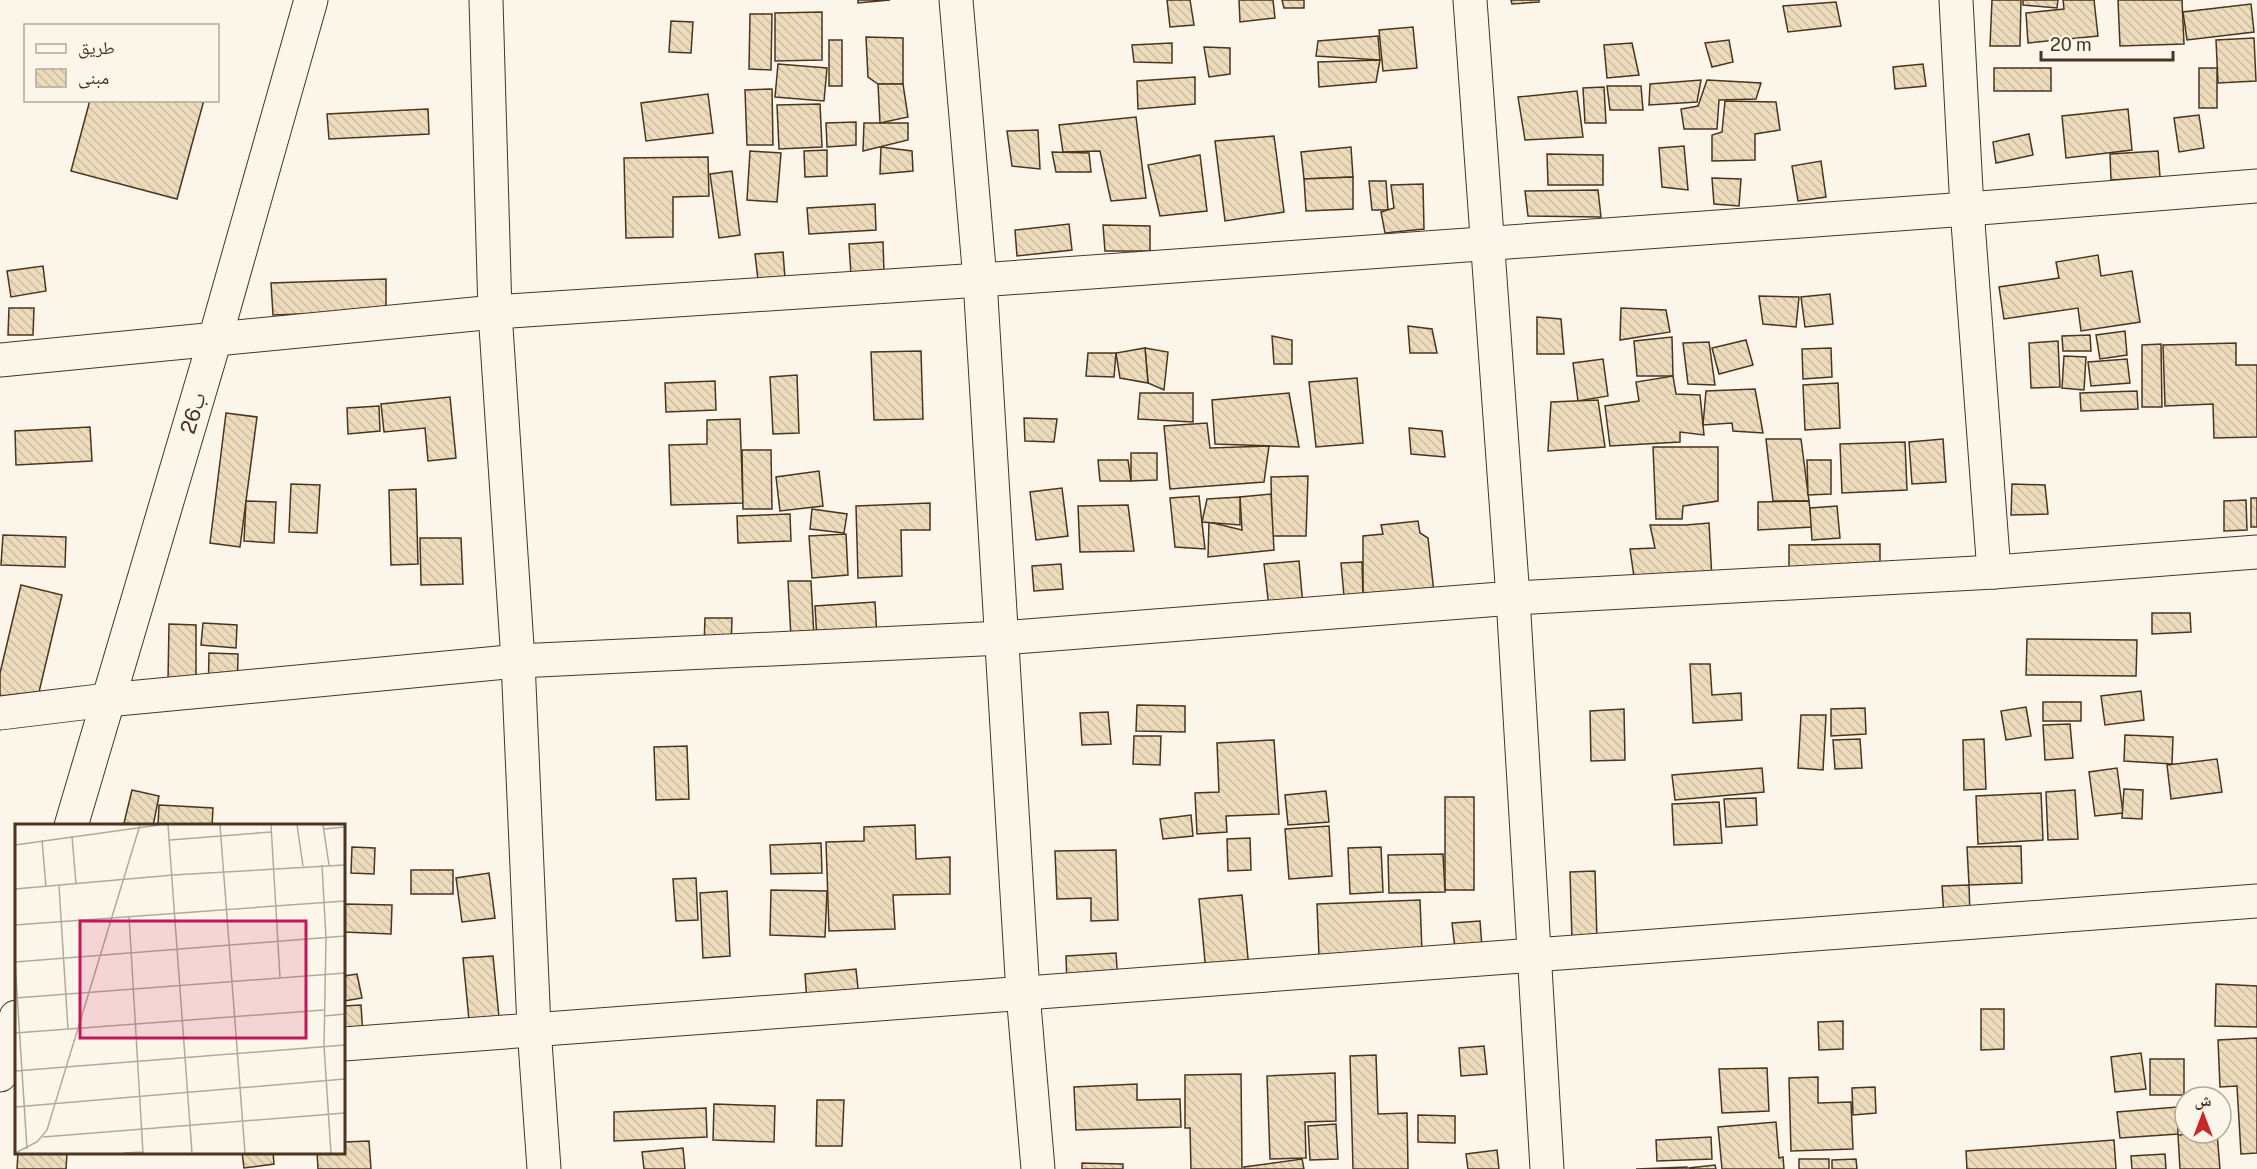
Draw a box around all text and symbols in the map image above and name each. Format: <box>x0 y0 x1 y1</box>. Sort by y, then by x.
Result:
legend <box>24 24 219 102</box>
scale bar <box>2041 24 2173 62</box>
text: 20 m <box>2050 34 2092 55</box>
text: طريق <box>78 37 115 59</box>
text: مبنى <box>78 67 109 89</box>
street label: 26ب <box>175 389 211 437</box>
inset map <box>15 824 345 1154</box>
north arrow <box>2173 1085 2233 1145</box>
text: ش <box>2195 1091 2212 1110</box>

